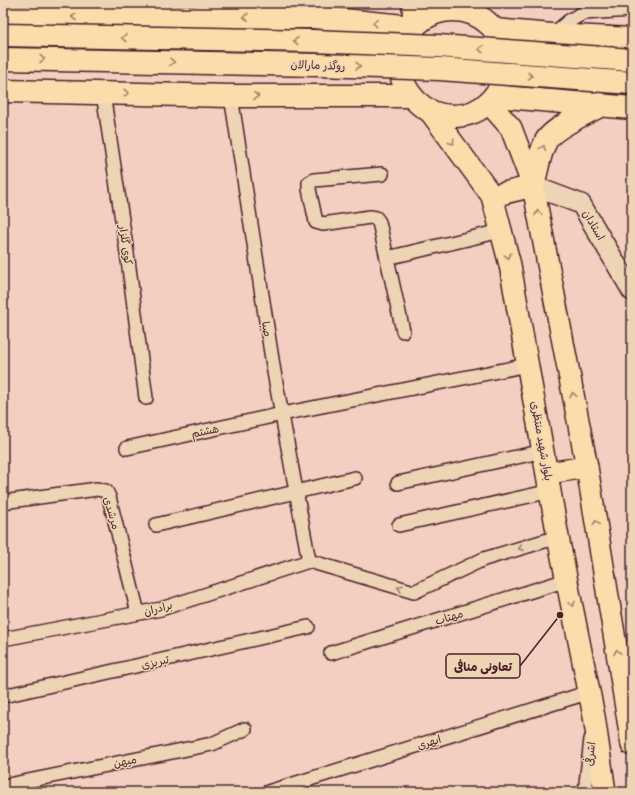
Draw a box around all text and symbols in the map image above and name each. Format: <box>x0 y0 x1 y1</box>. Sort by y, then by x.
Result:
one-way arrow <box>71 13 77 21</box>
one-way arrow <box>243 13 249 21</box>
one-way arrow <box>372 19 378 28</box>
one-way arrow <box>121 34 127 42</box>
one-way arrow <box>293 37 299 45</box>
one-way arrow <box>478 45 484 54</box>
one-way arrow <box>39 55 45 64</box>
street label: روگذر مارالان <box>290 57 346 73</box>
one-way arrow <box>169 58 175 66</box>
one-way arrow <box>355 62 361 71</box>
one-way arrow <box>527 71 533 80</box>
one-way arrow <box>123 89 129 98</box>
one-way arrow <box>253 92 259 100</box>
one-way arrow <box>447 137 454 144</box>
one-way arrow <box>539 145 547 152</box>
street label: استادان <box>580 207 608 243</box>
one-way arrow <box>534 210 543 216</box>
street label: کوی گلزار <box>115 223 136 266</box>
one-way arrow <box>503 253 512 260</box>
street label: صبا <box>258 320 275 338</box>
one-way arrow <box>569 392 578 398</box>
street label: بلوار شهید منتظری <box>527 400 556 482</box>
street label: هشتم <box>190 421 220 443</box>
street label: مرشدی <box>101 495 123 531</box>
one-way arrow <box>592 520 601 526</box>
one-way arrow <box>518 543 525 552</box>
one-way arrow <box>397 584 404 593</box>
street label: برادران <box>142 597 174 620</box>
one-way arrow <box>568 601 576 608</box>
street label: مهتاب <box>433 606 465 629</box>
one-way arrow <box>613 649 622 655</box>
street label: تبریزی <box>140 652 171 673</box>
callout: تعاونی منافی <box>446 654 520 678</box>
text: تعاونی منافی <box>454 659 513 675</box>
street label: ابهری <box>415 732 443 753</box>
street label: اشرفی <box>581 741 598 767</box>
street label: میهن <box>112 752 138 770</box>

